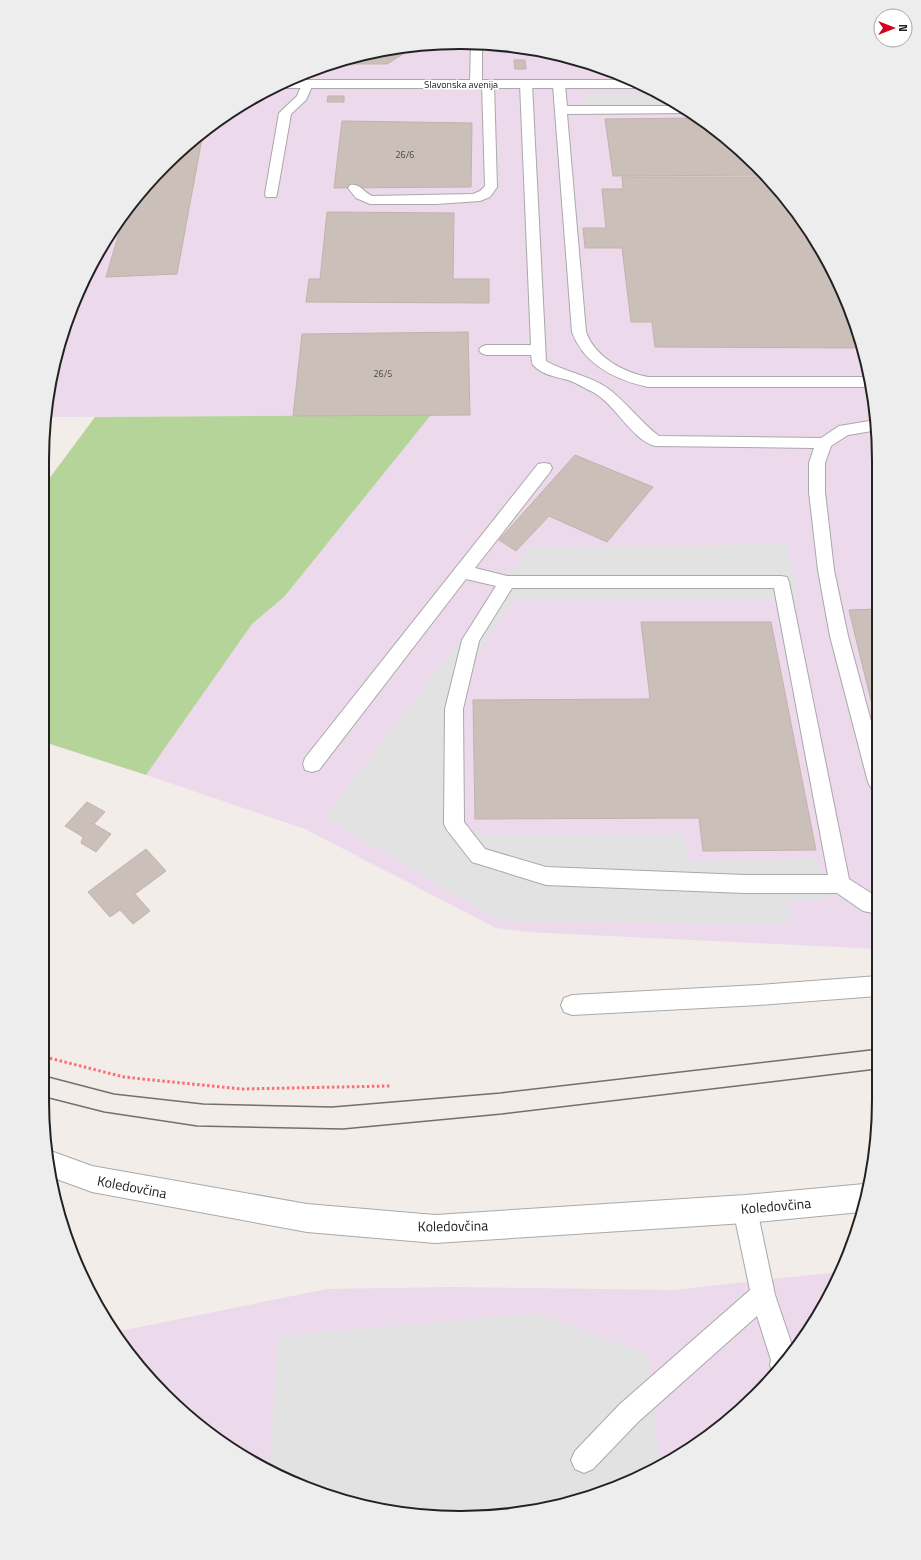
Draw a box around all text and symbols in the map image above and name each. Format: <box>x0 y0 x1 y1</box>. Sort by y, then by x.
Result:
north arrow <box>873 8 913 48</box>
text: N <box>895 24 911 32</box>
street label: Slavonska avenija <box>424 77 498 92</box>
house number: 26/6 <box>396 148 414 161</box>
house number: 26/5 <box>374 367 392 380</box>
street label: Koledovčina <box>96 1169 169 1204</box>
street label: Koledovčina <box>740 1192 812 1219</box>
street label: Koledovčina <box>418 1214 488 1237</box>

